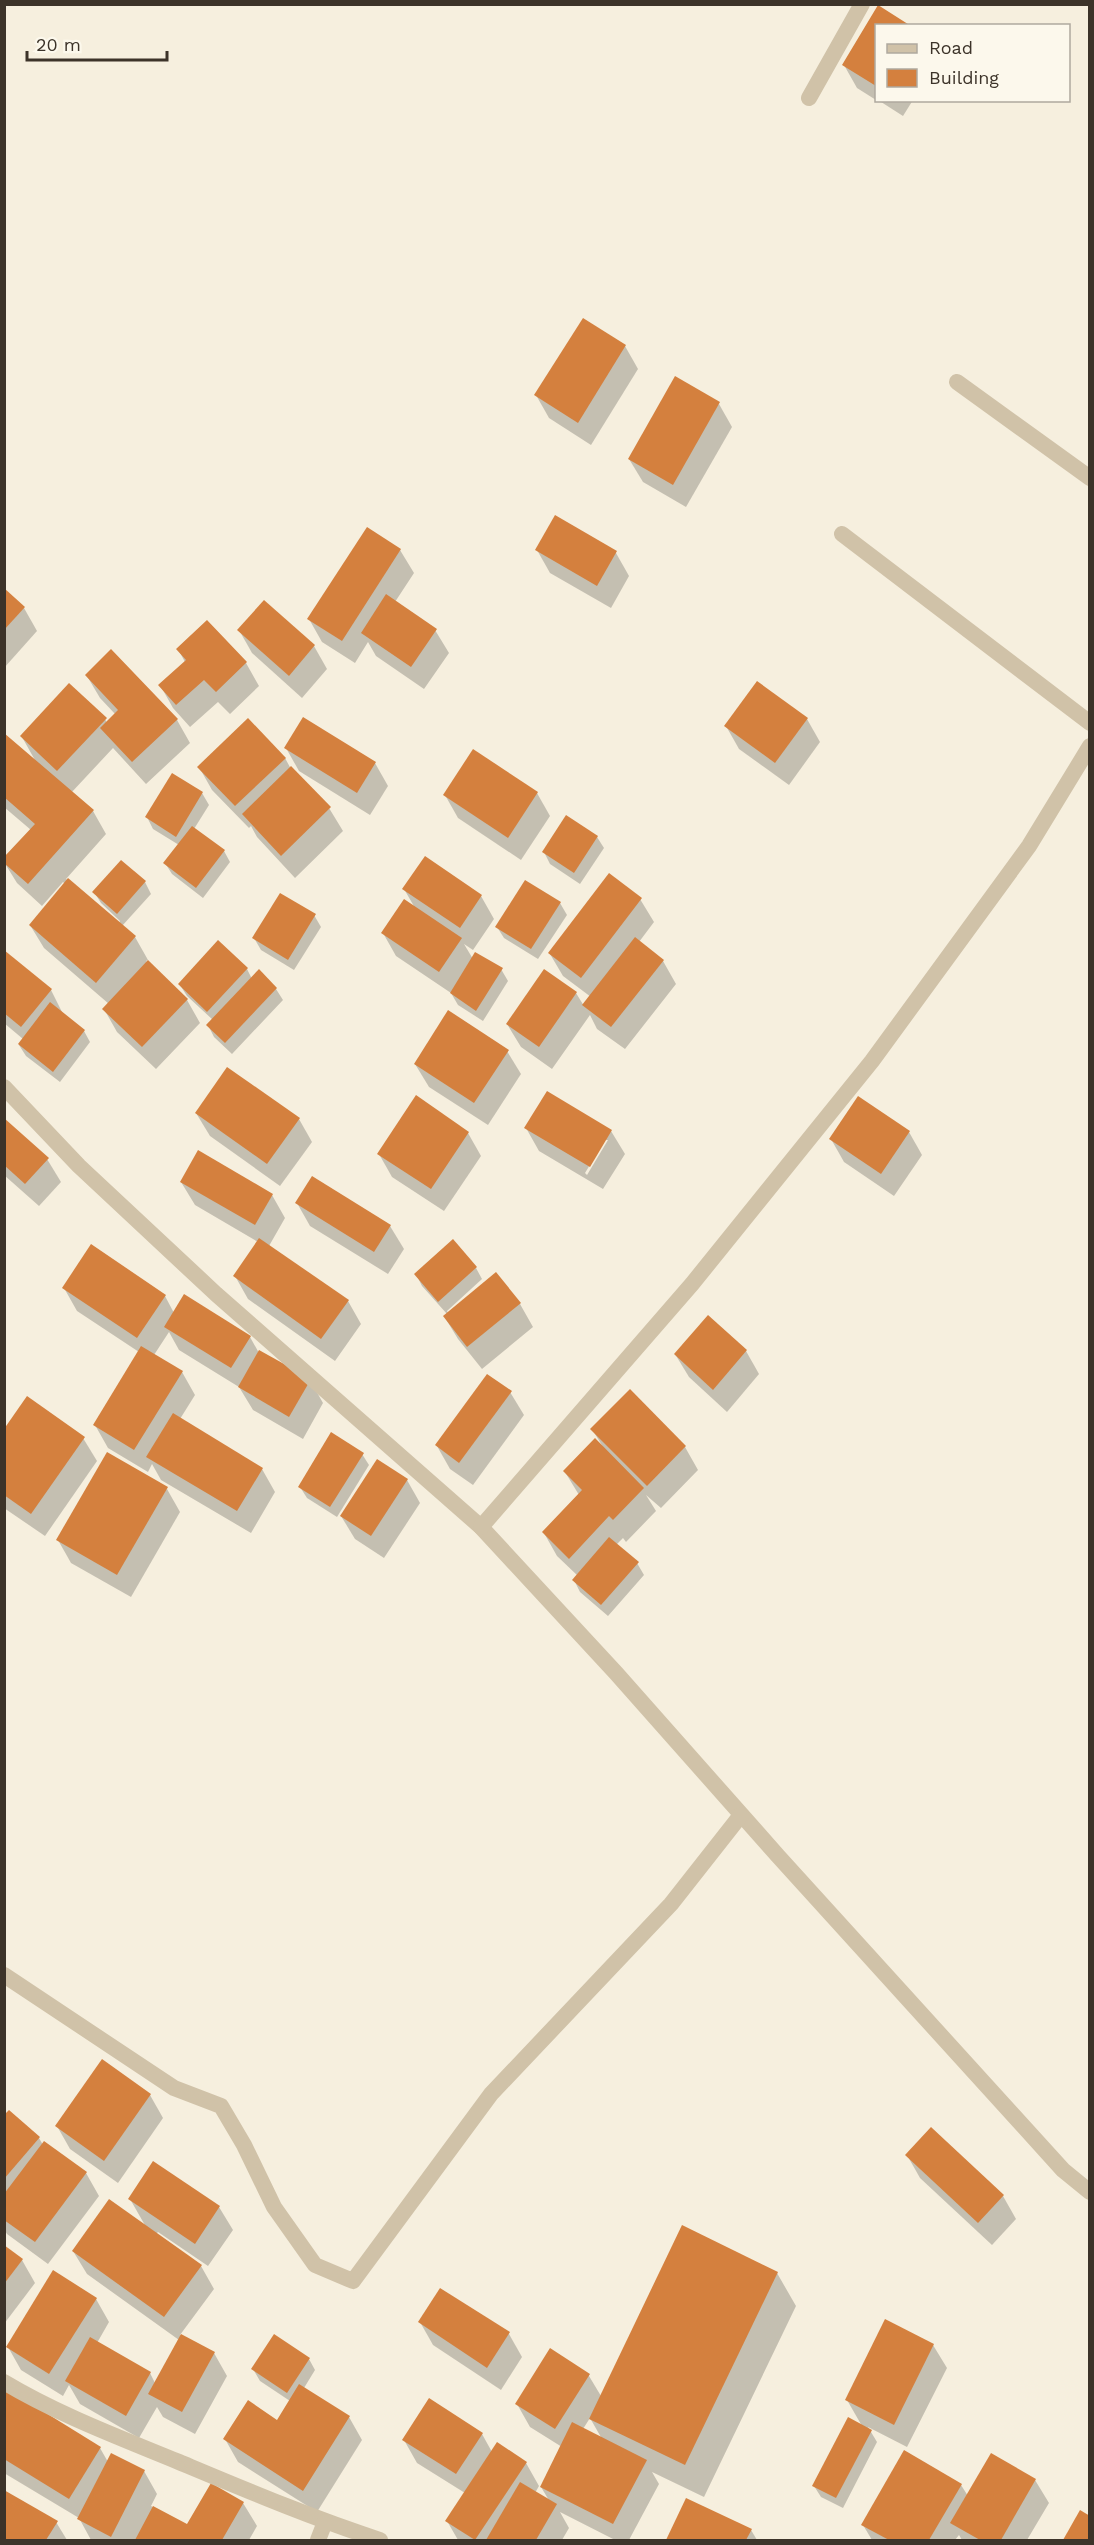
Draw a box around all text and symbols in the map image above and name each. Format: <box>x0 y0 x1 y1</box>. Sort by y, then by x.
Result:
scale bar <box>27 24 166 62</box>
legend <box>875 24 1070 102</box>
text: 20 m <box>36 34 81 55</box>
text: Road <box>929 37 973 58</box>
text: Building <box>929 67 999 88</box>

